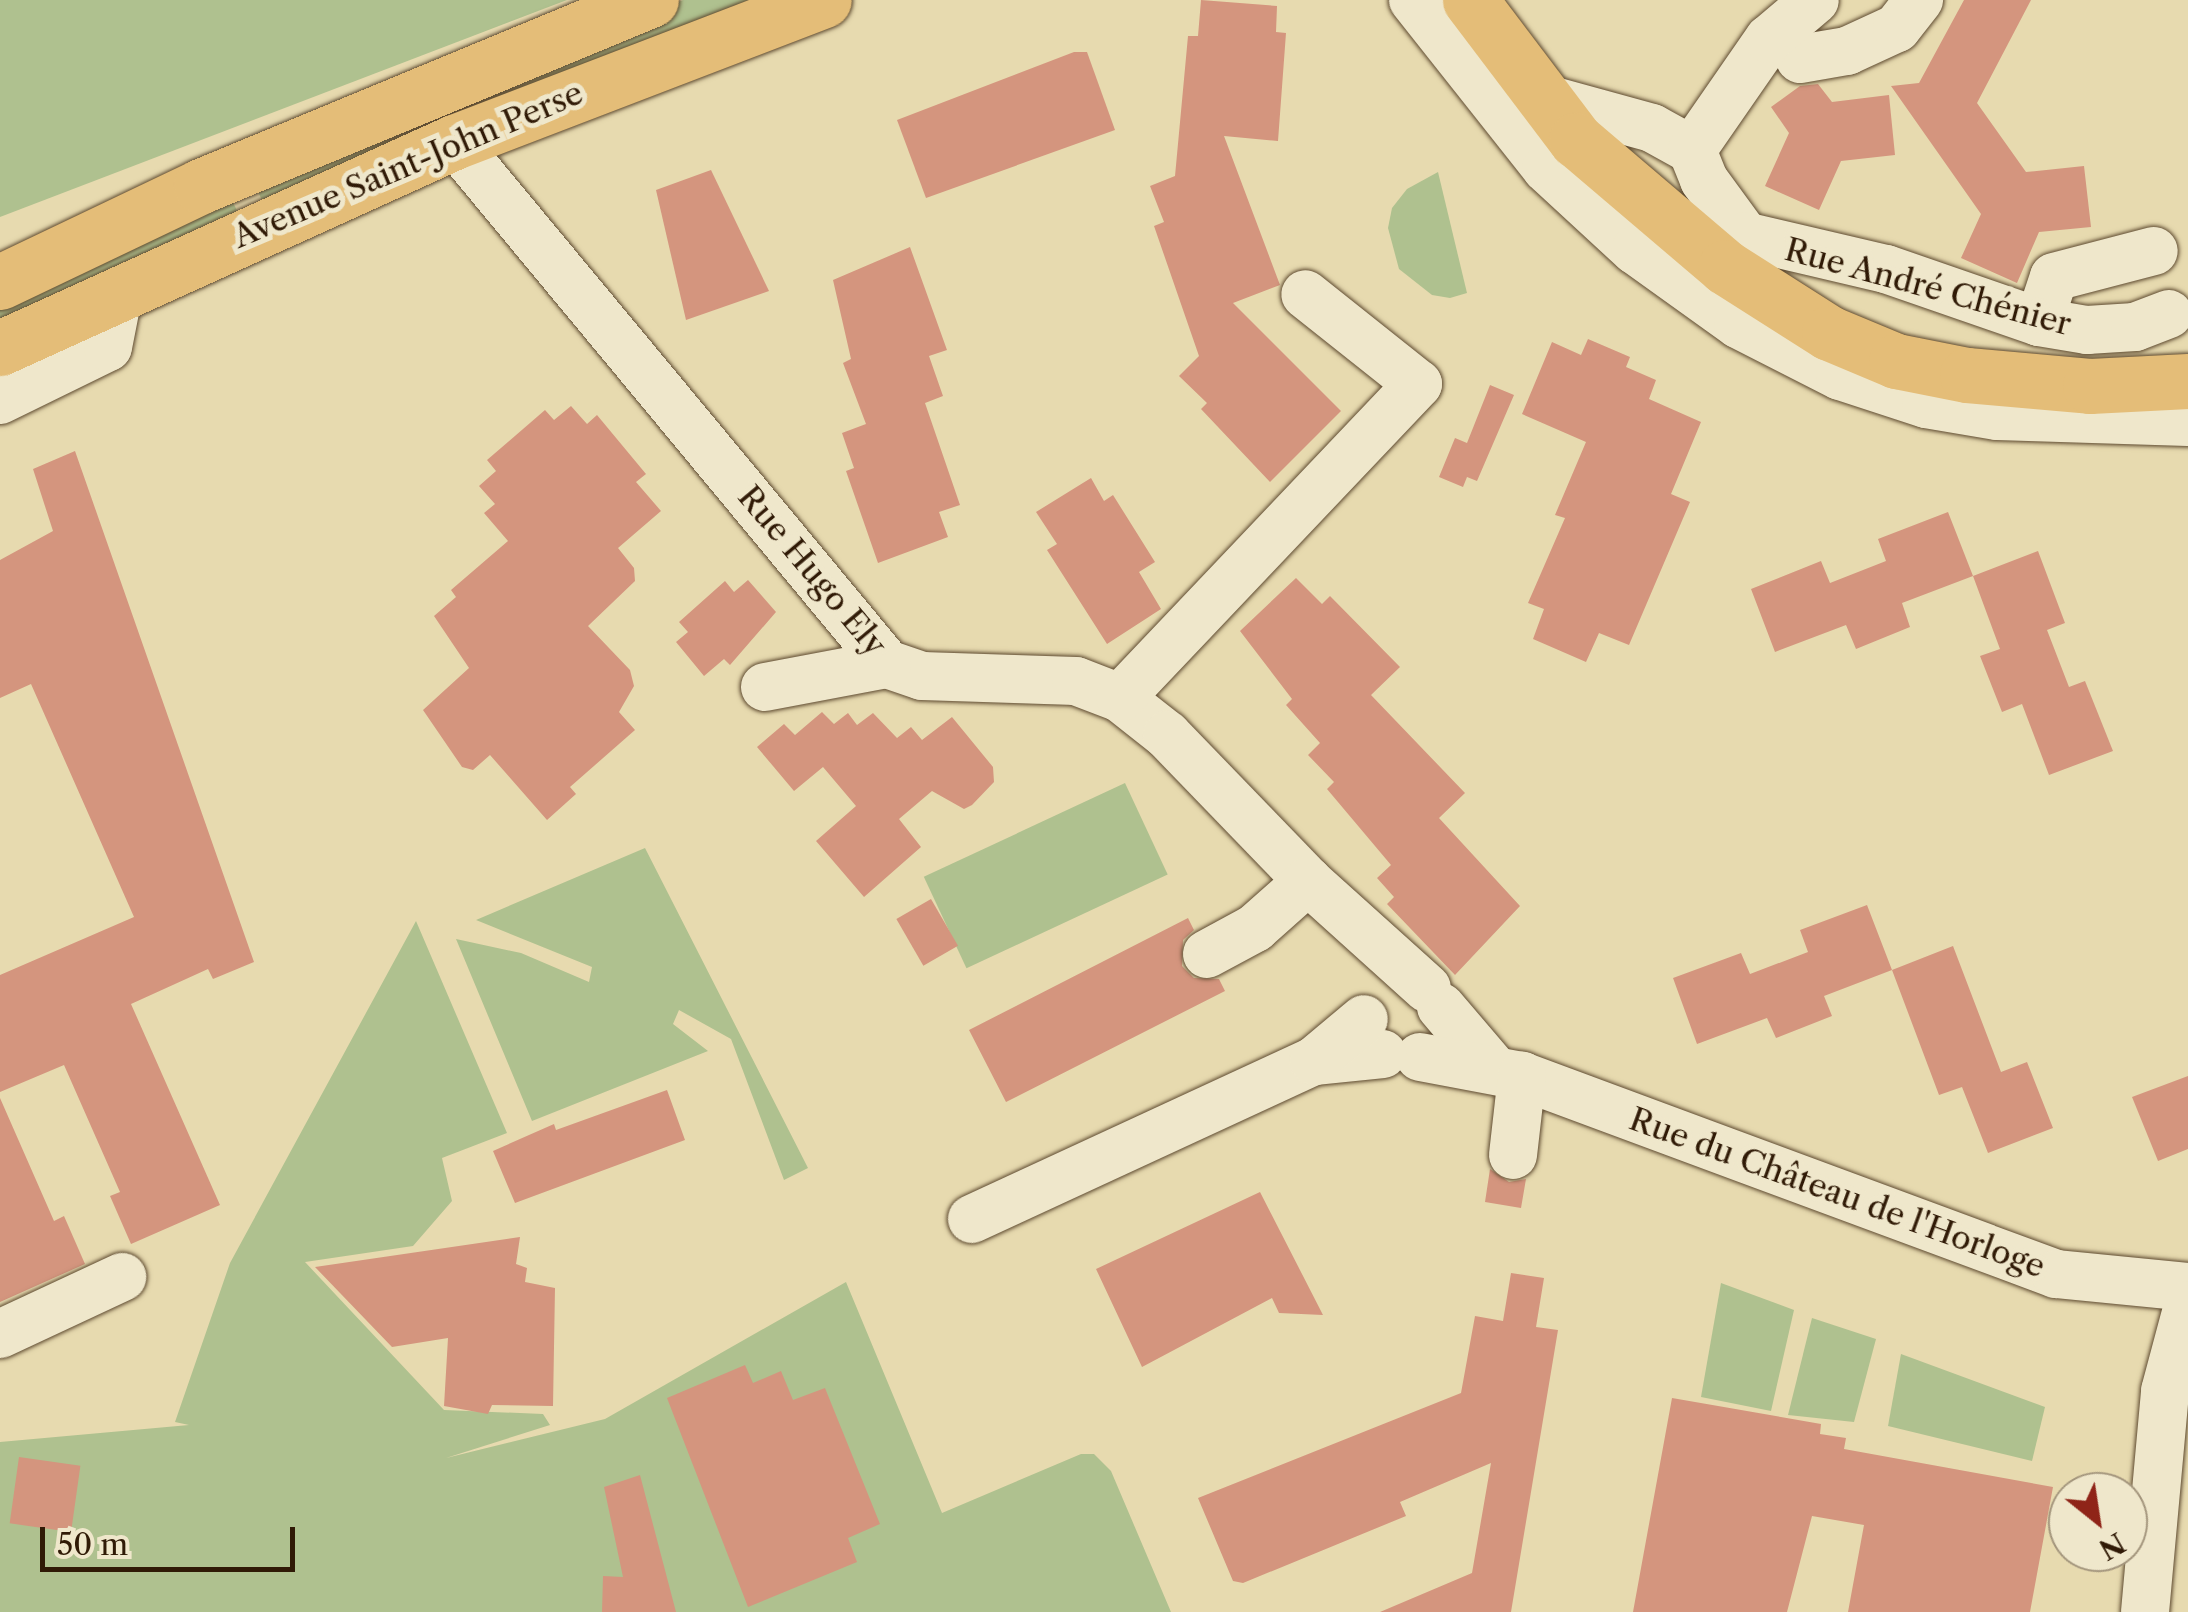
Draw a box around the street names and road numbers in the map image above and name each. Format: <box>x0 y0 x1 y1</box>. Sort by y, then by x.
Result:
street label: Avenue Saint-John Perse <box>227 74 589 256</box>
street label: Rue André Chénier <box>1780 230 2076 344</box>
street label: Rue Hugo Ely <box>730 478 894 664</box>
street label: Rue du Château de l'Horloge <box>1624 1100 2050 1286</box>

